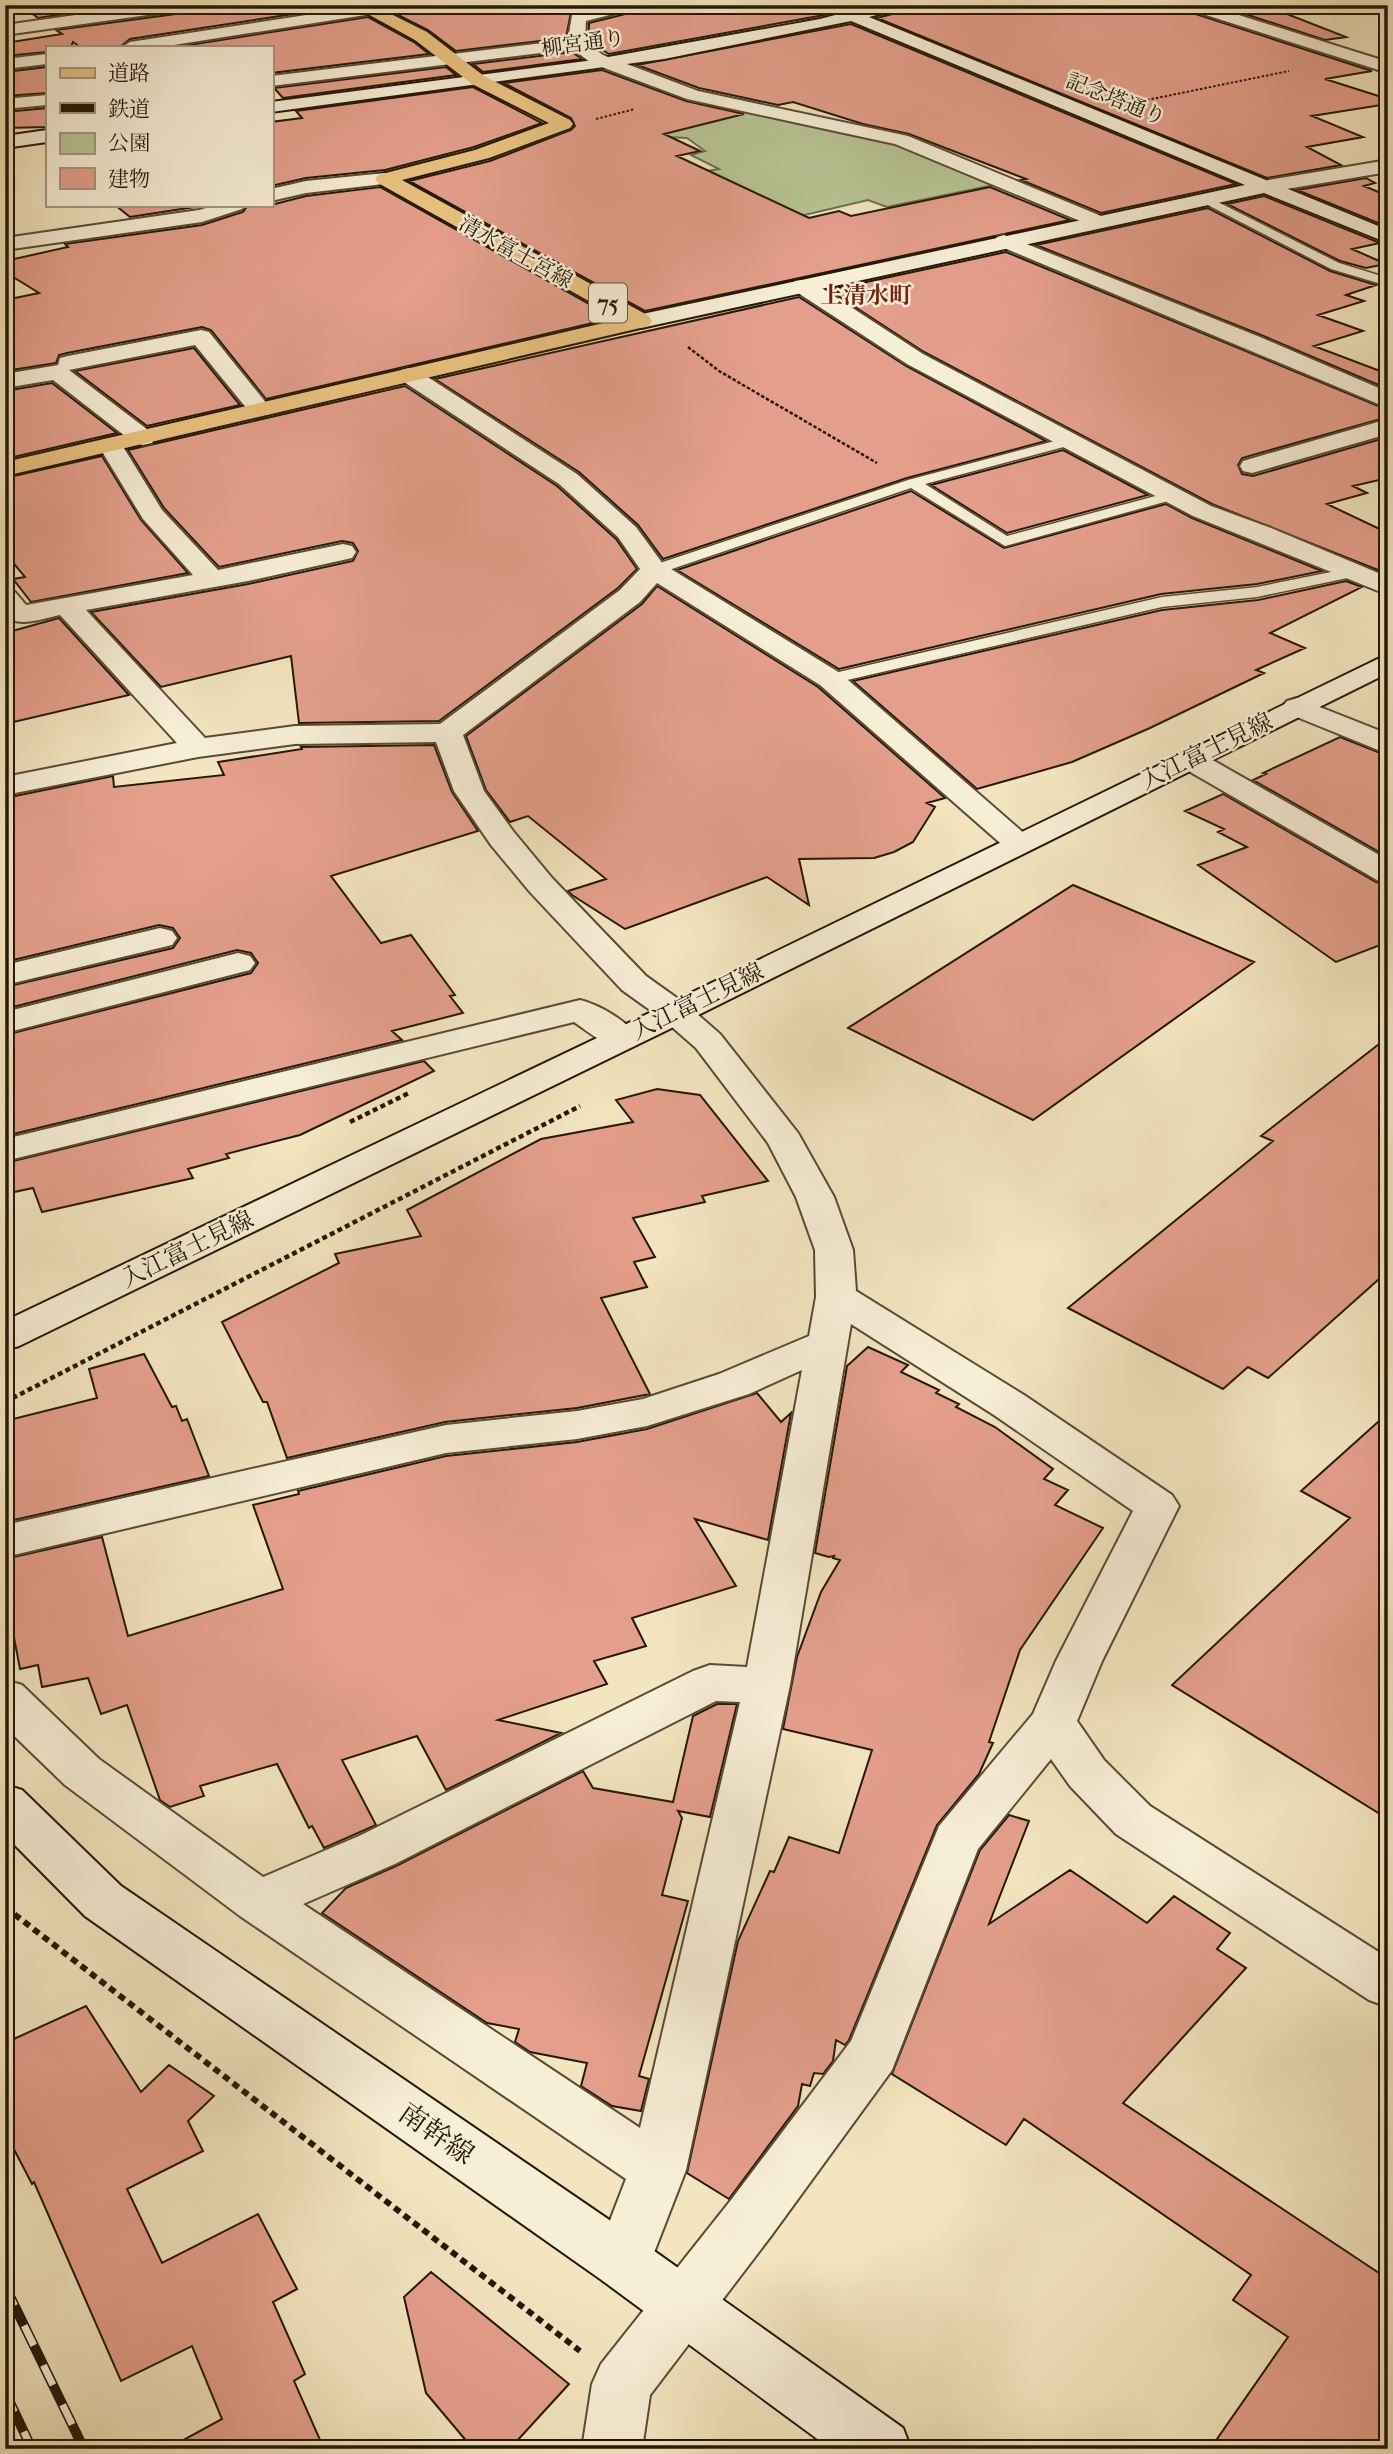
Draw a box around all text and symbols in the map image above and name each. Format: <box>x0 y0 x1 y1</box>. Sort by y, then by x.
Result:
street label: 柳宮通り <box>540 25 626 61</box>
legend <box>46 46 273 206</box>
text: 道路 <box>108 61 150 85</box>
street label: 記念塔通り <box>1063 68 1169 130</box>
text: 鉄道 <box>108 97 150 121</box>
text: 公園 <box>108 131 150 155</box>
text: 建物 <box>108 167 150 191</box>
street label: 清水富士宮線 <box>455 211 577 293</box>
district label: 上清水町 <box>820 282 912 309</box>
road number: 75 <box>589 284 627 322</box>
street label: 入江富士見線 <box>1135 707 1277 795</box>
street label: 入江富士見線 <box>626 957 768 1045</box>
street label: 入江富士見線 <box>116 1205 258 1293</box>
street label: 南幹線 <box>393 2096 481 2171</box>

